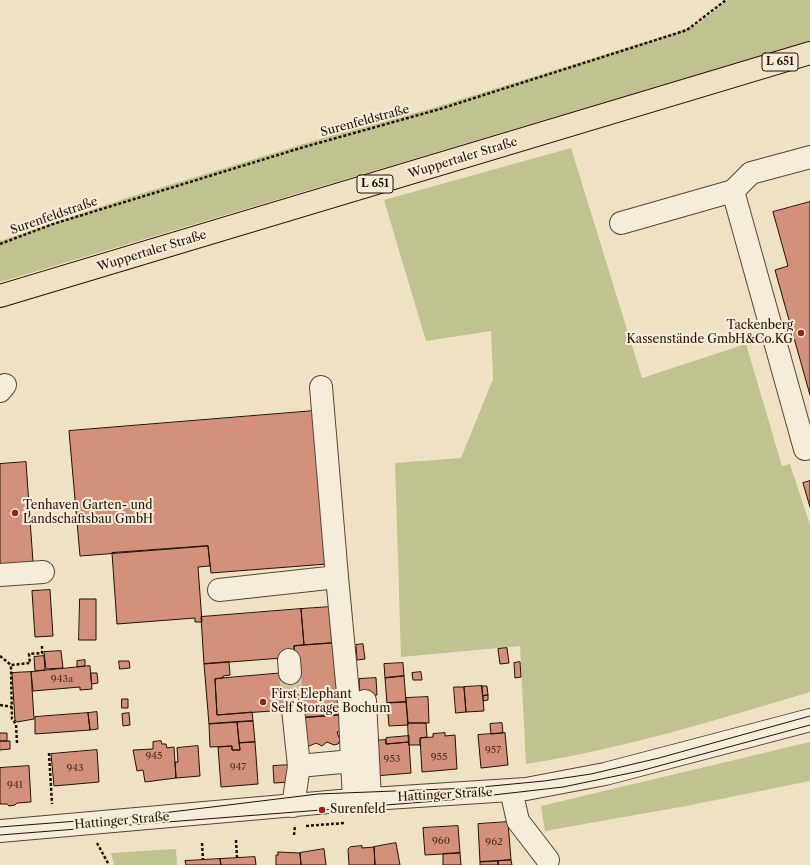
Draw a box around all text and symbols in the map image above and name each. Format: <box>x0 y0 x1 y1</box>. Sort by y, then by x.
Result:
road number: L 651 <box>762 53 798 71</box>
street label: Surenfeldstraße <box>319 102 411 140</box>
street label: Wuppertaler Straße <box>407 135 519 181</box>
road number: L 651 <box>357 175 393 193</box>
street label: Surenfeldstraße <box>9 194 99 238</box>
street label: Wuppertaler Straße <box>96 228 208 274</box>
place label: Tackenberg Kassenstände GmbH&Co.KG <box>626 319 793 347</box>
marker: Tackenberg Kassenstände GmbH&Co.KG <box>796 328 806 338</box>
place label: Tenhaven Garten- und Landschaftsbau GmbH <box>23 499 153 527</box>
marker: Tenhaven Garten- und Landschaftsbau GmbH <box>10 508 20 518</box>
house number: 943a <box>51 673 73 685</box>
place label: First Elephant Self Storage Bochum <box>271 688 390 716</box>
marker: First Elephant Self Storage Bochum <box>258 697 268 707</box>
house number: 957 <box>485 744 501 756</box>
house number: 945 <box>145 750 163 762</box>
house number: 955 <box>431 751 447 763</box>
house number: 953 <box>384 753 400 765</box>
house number: 947 <box>230 761 246 773</box>
house number: 943 <box>66 762 84 774</box>
house number: 941 <box>7 779 23 791</box>
street label: Hattinger Straße <box>397 785 493 805</box>
place label: Surenfeld <box>330 803 385 817</box>
marker: Surenfeld <box>317 805 327 815</box>
street label: Hattinger Straße <box>74 810 170 832</box>
house number: 960 <box>432 835 450 847</box>
house number: 962 <box>485 836 503 848</box>

